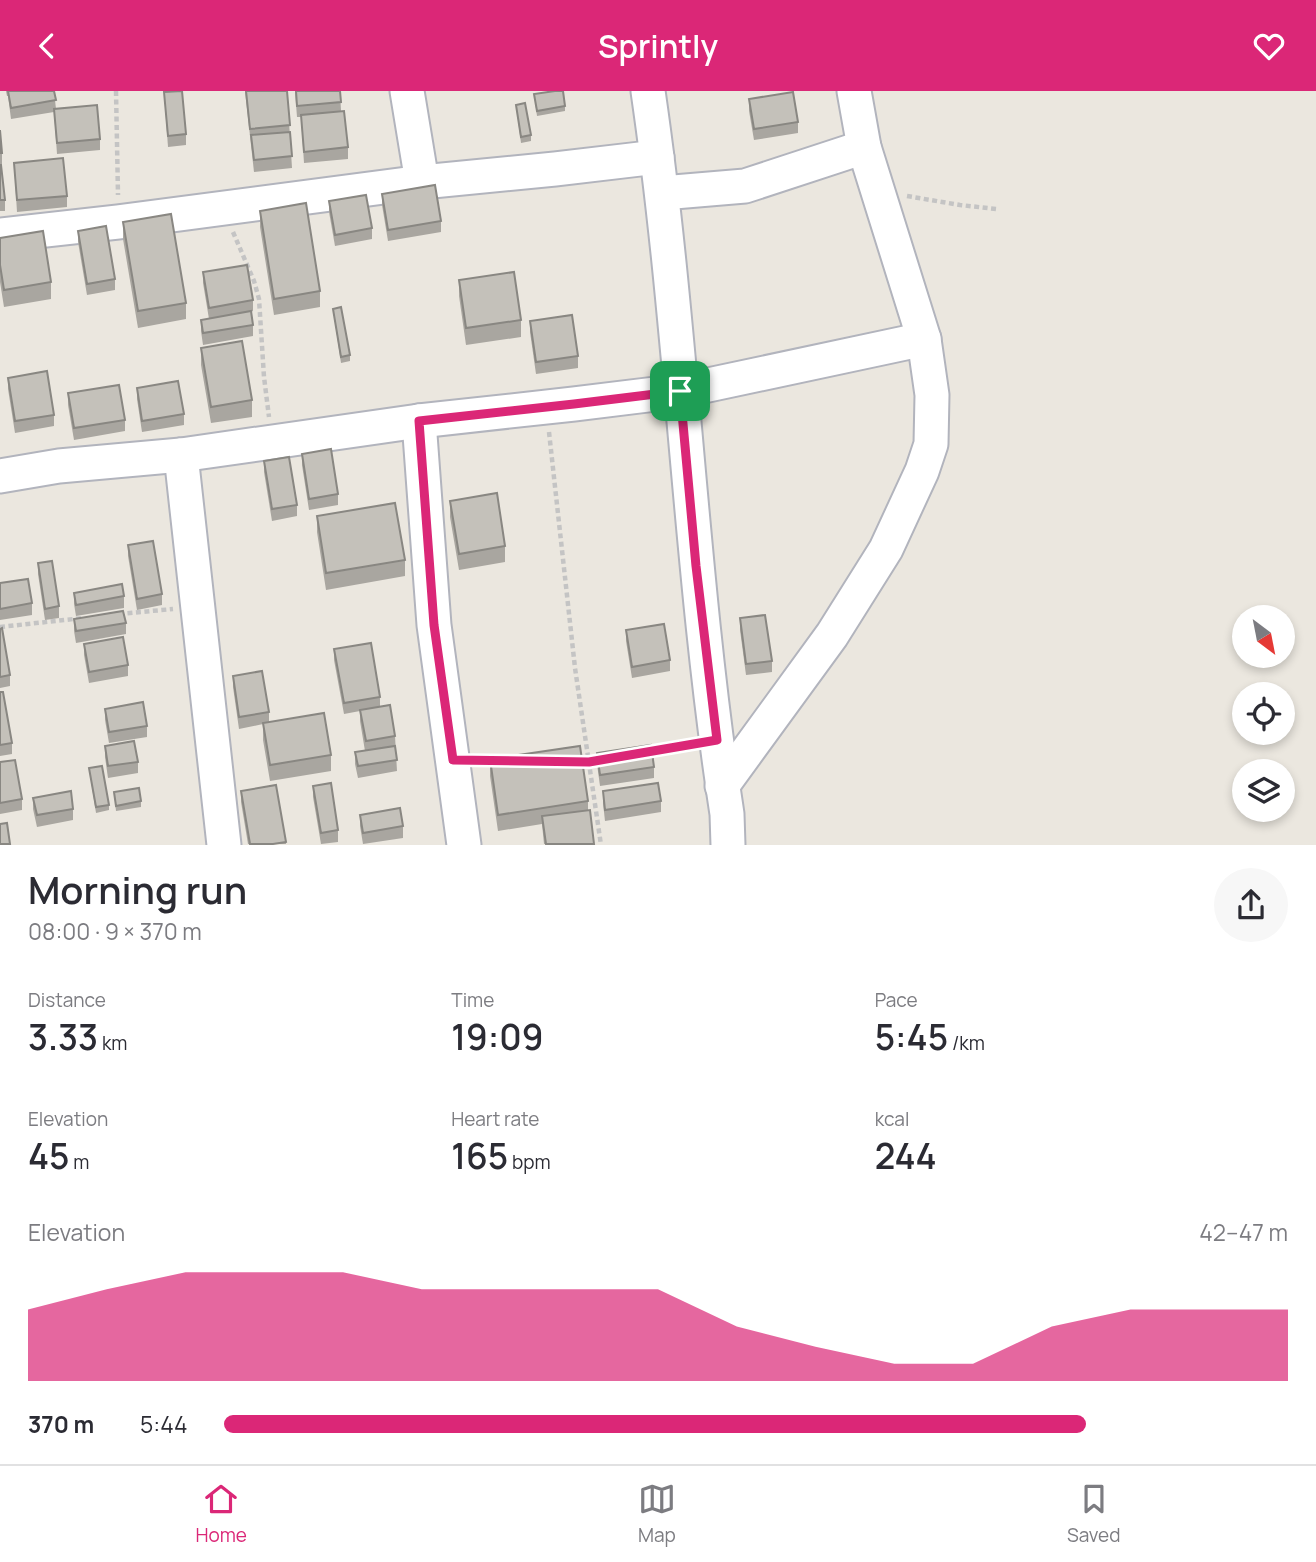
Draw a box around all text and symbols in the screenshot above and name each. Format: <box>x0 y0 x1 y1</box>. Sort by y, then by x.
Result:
text: Sprintly <box>598 24 718 68</box>
icon: back <box>28 27 66 65</box>
icon: heart <box>1250 27 1288 65</box>
pin <box>650 361 710 421</box>
icon: arrive <box>661 372 699 410</box>
north arrow <box>1232 605 1295 669</box>
map controls <box>1232 605 1295 822</box>
button: locate <box>1232 682 1295 745</box>
button: layers <box>1232 759 1295 822</box>
text: Morning run <box>28 863 247 915</box>
button: share <box>1214 868 1288 942</box>
text: 08:00 · 9 × 370 m <box>28 915 202 947</box>
text: Distance <box>28 987 106 1013</box>
text: Time <box>451 987 494 1013</box>
text: Pace <box>875 987 918 1013</box>
text: 3.33 <box>28 1013 98 1061</box>
text: 19:09 <box>451 1013 544 1061</box>
text: 5:45 <box>875 1013 948 1061</box>
text: km <box>98 1030 127 1056</box>
text: /km <box>948 1030 985 1056</box>
text: Elevation <box>28 1106 108 1132</box>
text: Heart rate <box>451 1106 539 1132</box>
text: kcal <box>875 1106 909 1132</box>
text: 45 <box>28 1132 70 1180</box>
text: 165 <box>451 1132 508 1180</box>
text: 244 <box>875 1132 937 1180</box>
text: m <box>70 1149 89 1175</box>
text: bpm <box>508 1149 551 1175</box>
text: Elevation <box>28 1216 125 1248</box>
text: 42–47 m <box>1199 1216 1288 1248</box>
text: 370 m <box>28 1408 94 1440</box>
text: 5:44 <box>140 1408 188 1440</box>
tab: Home <box>196 1480 247 1548</box>
tab: Map <box>638 1480 676 1548</box>
tab: Saved <box>1067 1480 1120 1548</box>

